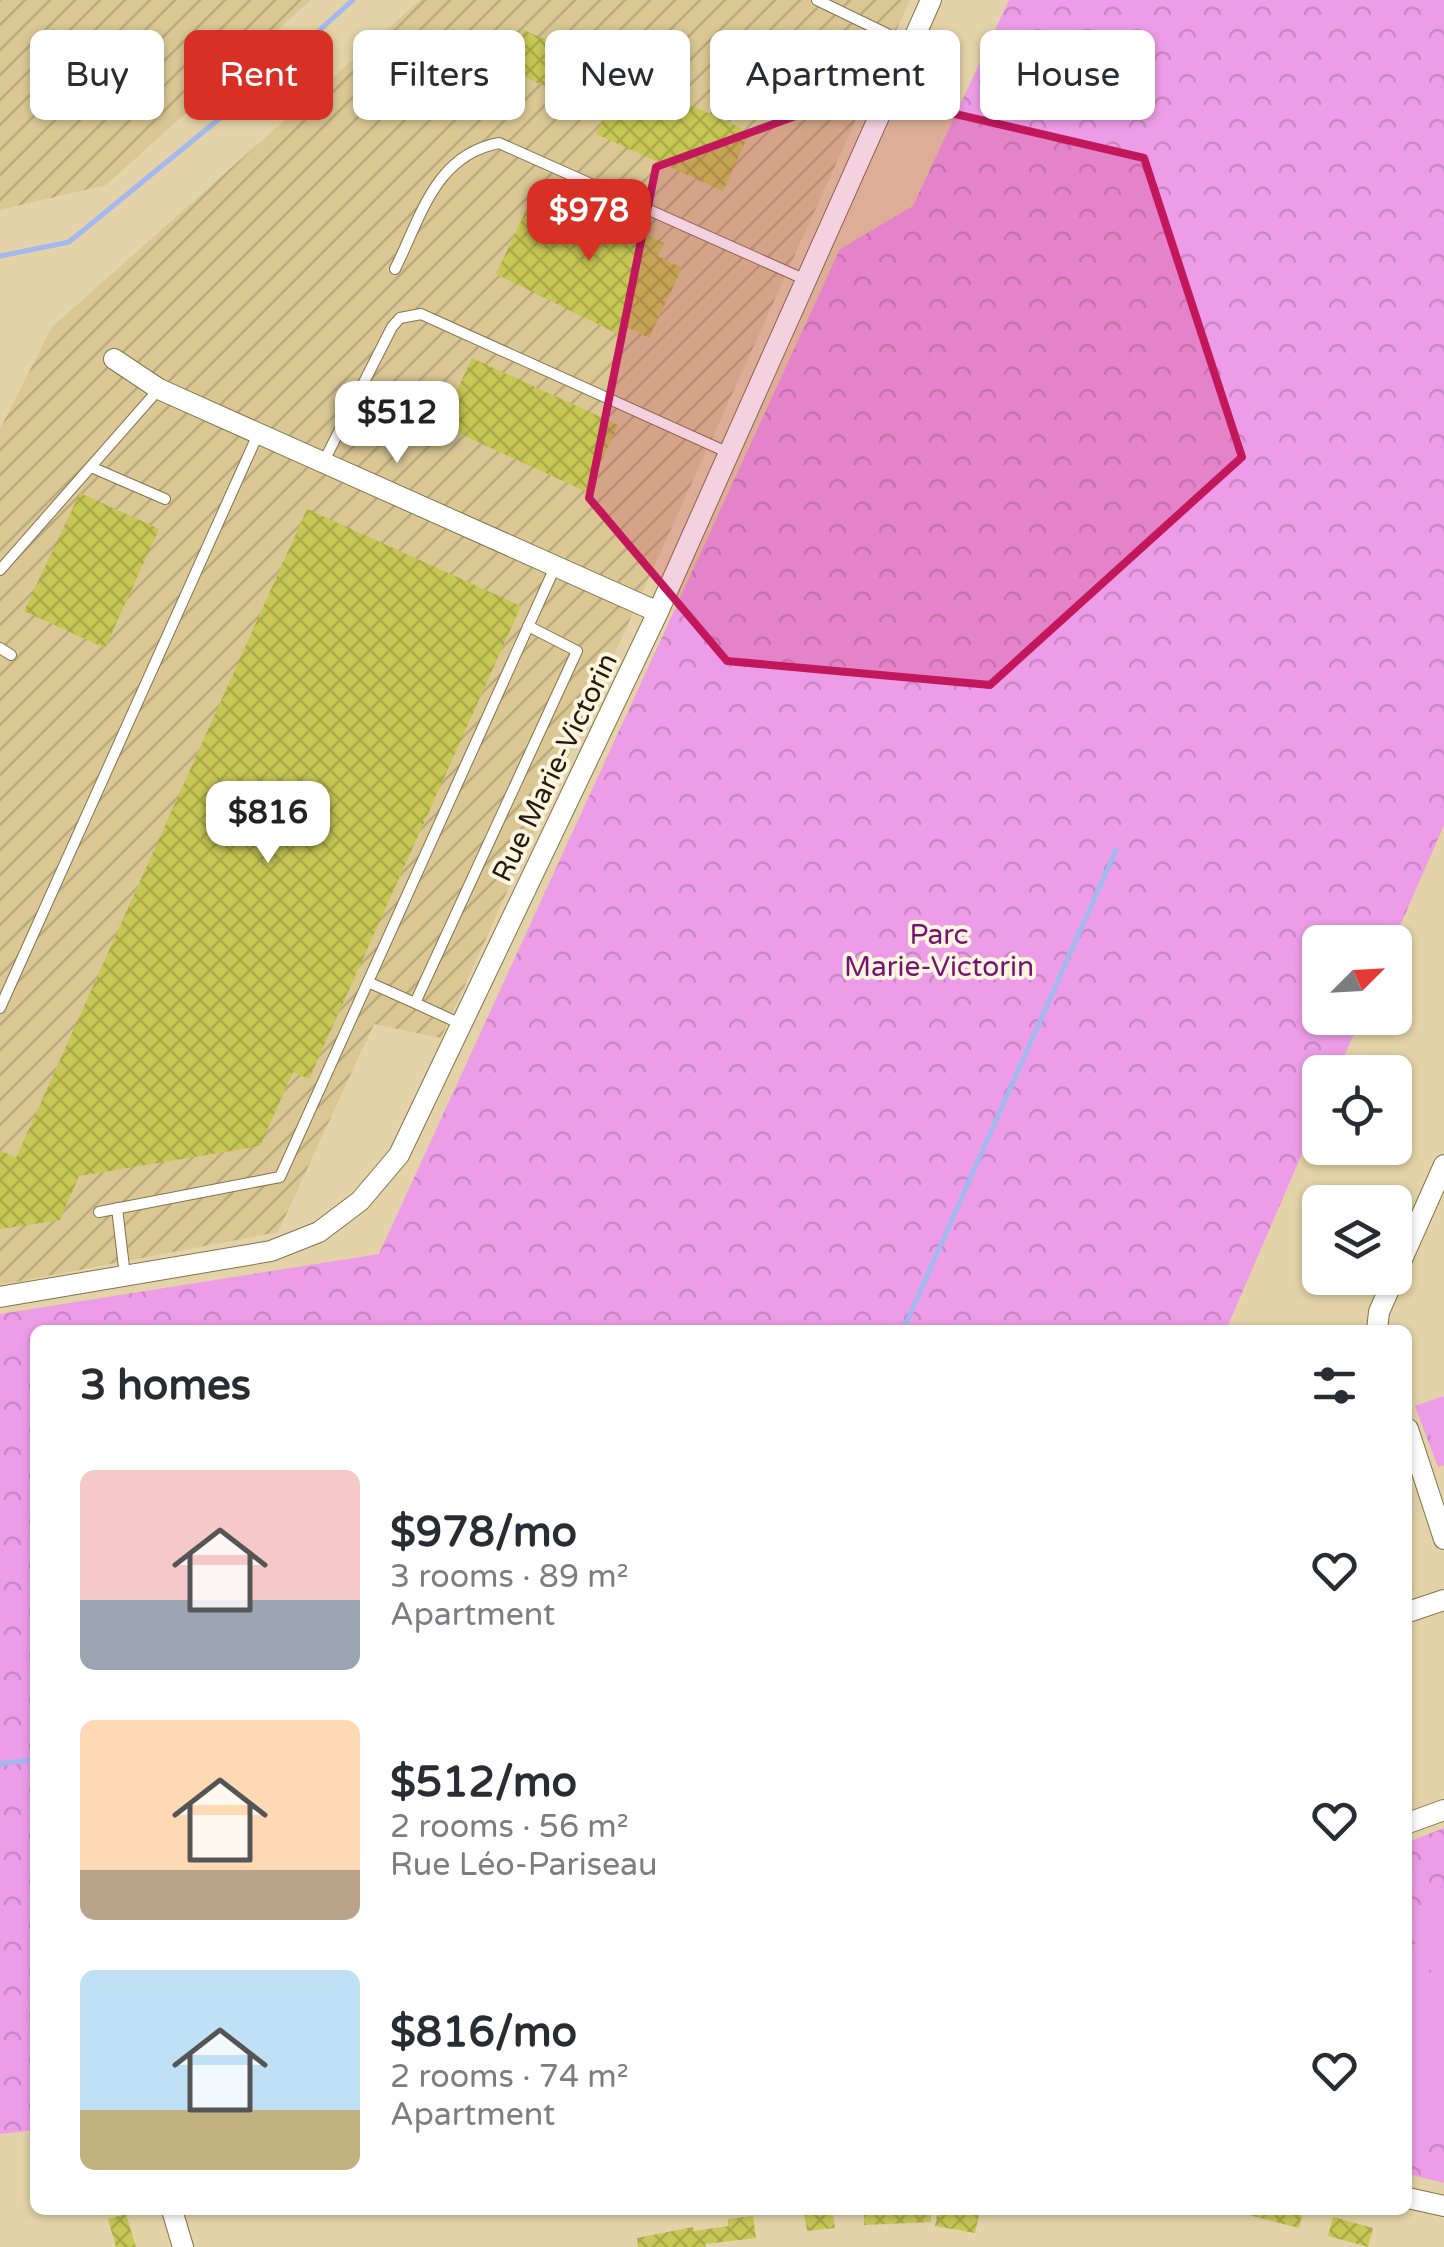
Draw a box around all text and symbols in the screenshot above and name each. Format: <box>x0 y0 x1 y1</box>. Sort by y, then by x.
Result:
chip: Buy <box>30 30 164 120</box>
chip: Rent <box>184 30 333 120</box>
chip: Filters <box>353 30 525 120</box>
chip: New <box>545 30 690 120</box>
chip: Apartment <box>710 30 960 120</box>
chip: House <box>980 30 1155 120</box>
pin: $978 <box>530 179 648 264</box>
text: $978 <box>549 192 629 230</box>
pin: $512 <box>338 381 456 466</box>
text: $512 <box>357 394 437 432</box>
street label: Rue Marie-Victorin <box>485 648 625 887</box>
pin: $816 <box>209 781 327 866</box>
text: $816 <box>228 794 308 832</box>
park label: Parc Marie-Victorin <box>844 918 1034 984</box>
north arrow <box>1302 925 1412 1035</box>
map controls <box>1302 925 1412 1295</box>
button: locate <box>1302 1055 1412 1165</box>
button: layers <box>1302 1185 1412 1295</box>
icon: filters <box>1307 1358 1362 1413</box>
text: 3 homes <box>80 1360 251 1411</box>
text: $978/mo <box>390 1507 577 1558</box>
icon: home <box>160 1510 280 1630</box>
icon: heart <box>1307 1543 1362 1598</box>
text: 3 rooms · 89 m² <box>390 1558 629 1596</box>
text: Apartment <box>390 1596 555 1634</box>
text: $512/mo <box>390 1757 577 1808</box>
icon: home <box>160 1760 280 1880</box>
icon: heart <box>1307 1793 1362 1848</box>
text: 2 rooms · 56 m² <box>390 1808 629 1846</box>
text: Rue Léo-Pariseau <box>390 1846 657 1884</box>
text: $816/mo <box>390 2007 577 2058</box>
icon: home <box>160 2010 280 2130</box>
icon: heart <box>1307 2043 1362 2098</box>
text: 2 rooms · 74 m² <box>390 2058 629 2096</box>
text: Apartment <box>390 2096 555 2134</box>

